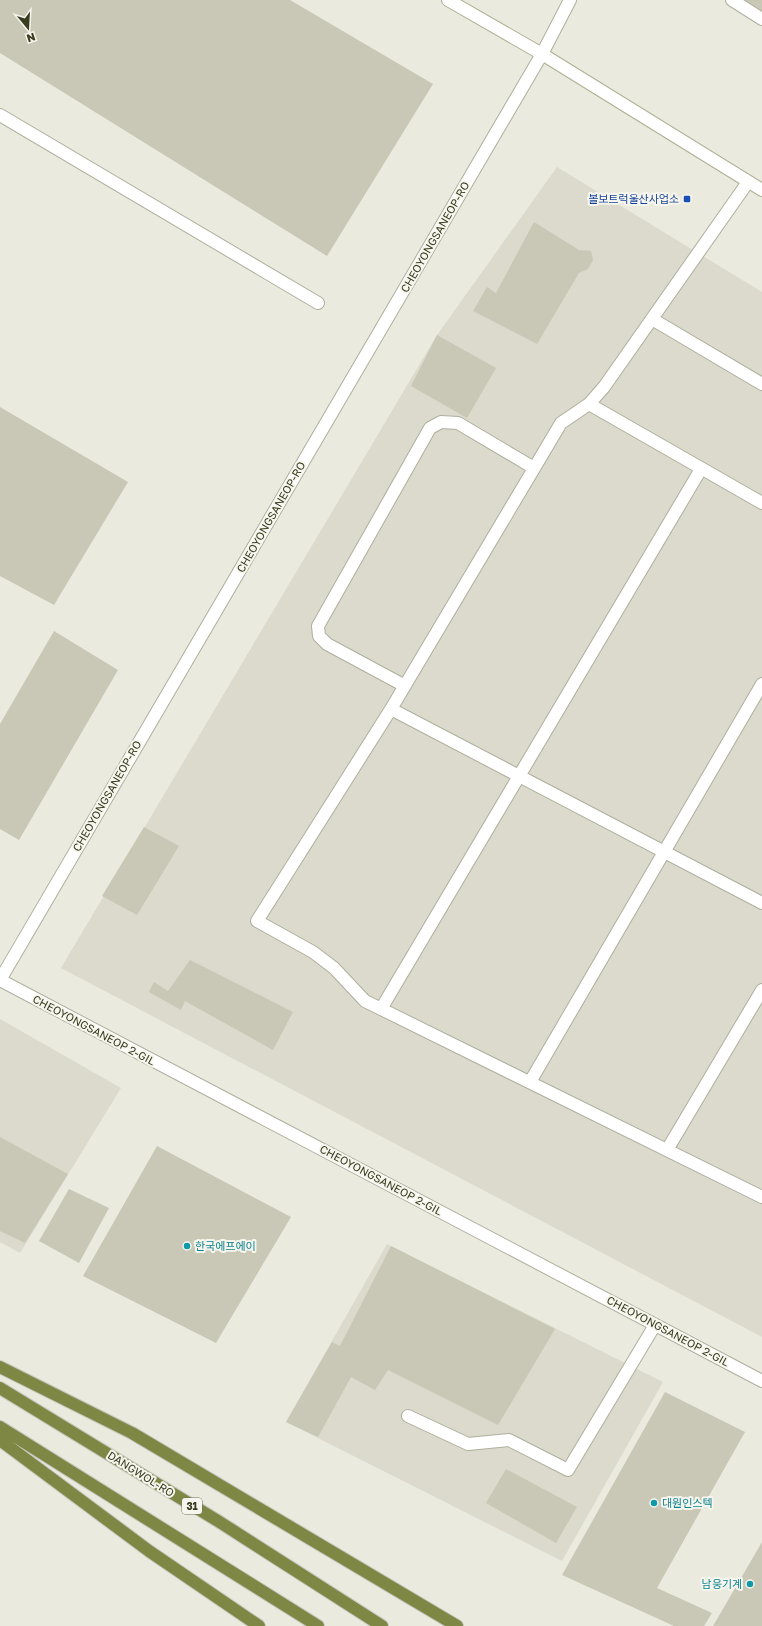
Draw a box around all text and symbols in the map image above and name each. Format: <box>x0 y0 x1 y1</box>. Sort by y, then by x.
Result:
north arrow <box>8 8 48 48</box>
text: N <box>25 31 37 45</box>
street label: CHEOYONGSANEOP-RO <box>398 179 472 294</box>
place label: 볼보트럭울산사업소 <box>588 192 679 205</box>
marker: 볼보트럭울산사업소 <box>682 194 692 204</box>
street label: CHEOYONGSANEOP-RO <box>234 459 308 574</box>
street label: CHEOYONGSANEOP-RO <box>70 738 144 853</box>
street label: CHEOYONGSANEOP 2-GIL <box>31 992 158 1068</box>
street label: CHEOYONGSANEOP 2-GIL <box>318 1142 445 1218</box>
place label: 한국에프에이 <box>195 1239 256 1252</box>
marker: 한국에프에이 <box>182 1241 192 1251</box>
street label: CHEOYONGSANEOP 2-GIL <box>605 1293 732 1369</box>
street label: DANGWOL-RO <box>106 1448 177 1499</box>
place label: 대원인스텍 <box>662 1496 713 1509</box>
road number: 31 <box>182 1498 202 1514</box>
marker: 대원인스텍 <box>649 1498 659 1508</box>
place label: 남웅기계 <box>702 1577 742 1590</box>
marker: 남웅기계 <box>745 1579 755 1589</box>

